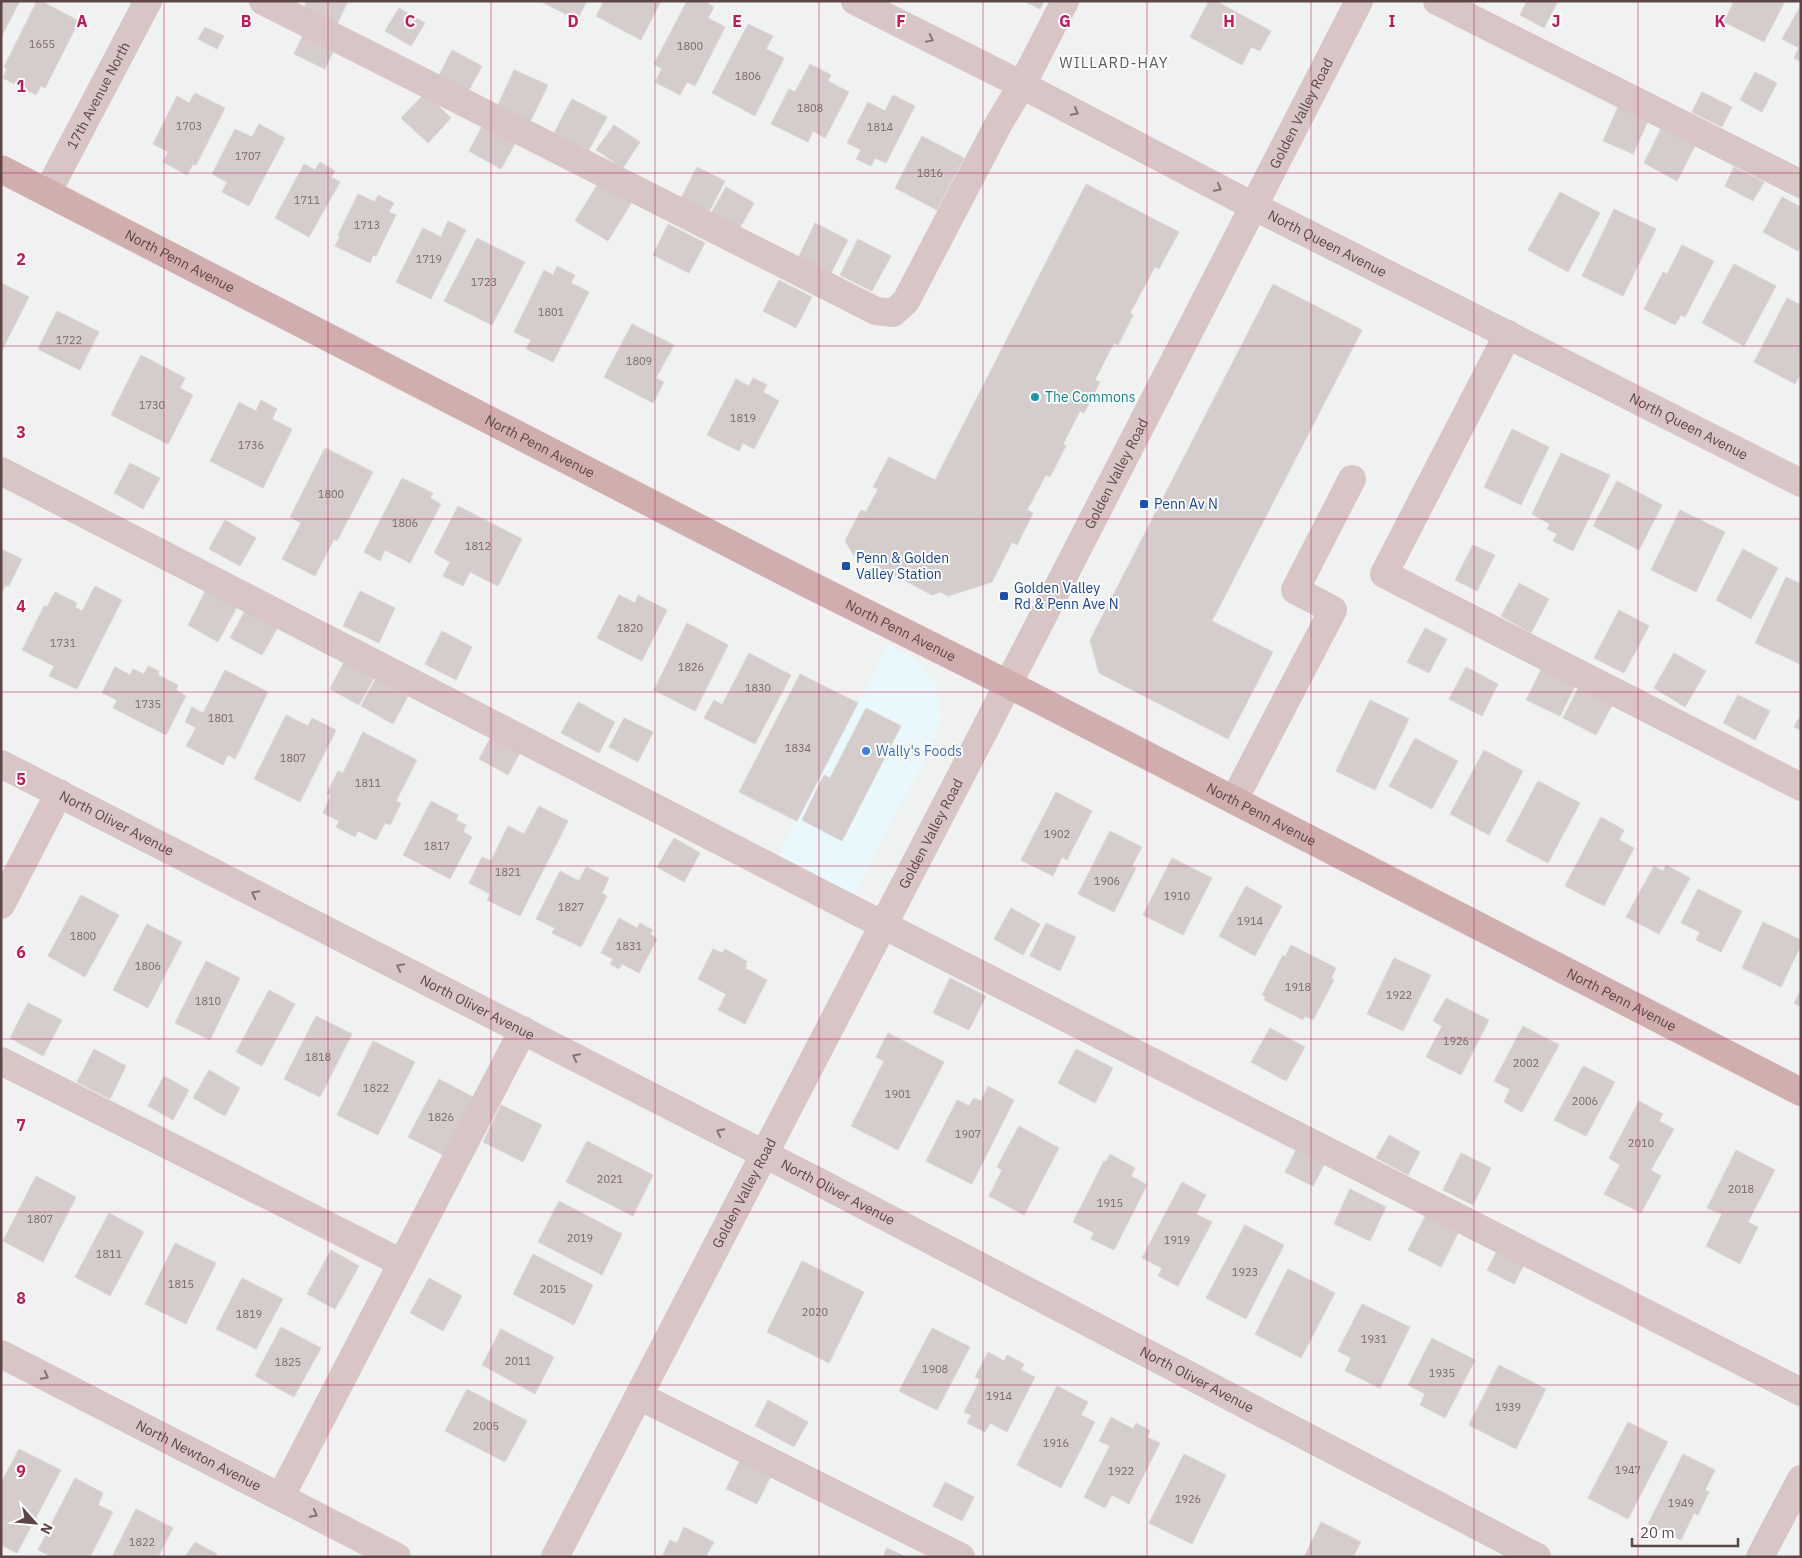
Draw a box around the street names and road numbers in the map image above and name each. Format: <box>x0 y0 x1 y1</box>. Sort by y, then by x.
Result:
street label: 17th Avenue North <box>63 39 134 152</box>
street label: Golden Valley Road <box>1265 55 1337 172</box>
street label: North Queen Avenue <box>1265 206 1390 281</box>
street label: North Penn Avenue <box>122 225 238 297</box>
street label: North Queen Avenue <box>1627 389 1751 464</box>
street label: North Penn Avenue <box>482 411 598 482</box>
street label: Golden Valley Road <box>1080 415 1152 532</box>
street label: North Penn Avenue <box>842 595 959 666</box>
street label: Golden Valley Road <box>895 776 967 892</box>
street label: North Penn Avenue <box>1203 779 1320 850</box>
street label: North Oliver Avenue <box>57 786 177 860</box>
street label: North Penn Avenue <box>1564 964 1680 1035</box>
street label: North Oliver Avenue <box>417 971 538 1044</box>
street label: Golden Valley Road <box>708 1135 780 1251</box>
street label: North Oliver Avenue <box>778 1155 898 1229</box>
street label: North Oliver Avenue <box>1137 1342 1257 1417</box>
street label: North Newton Avenue <box>133 1416 264 1495</box>

